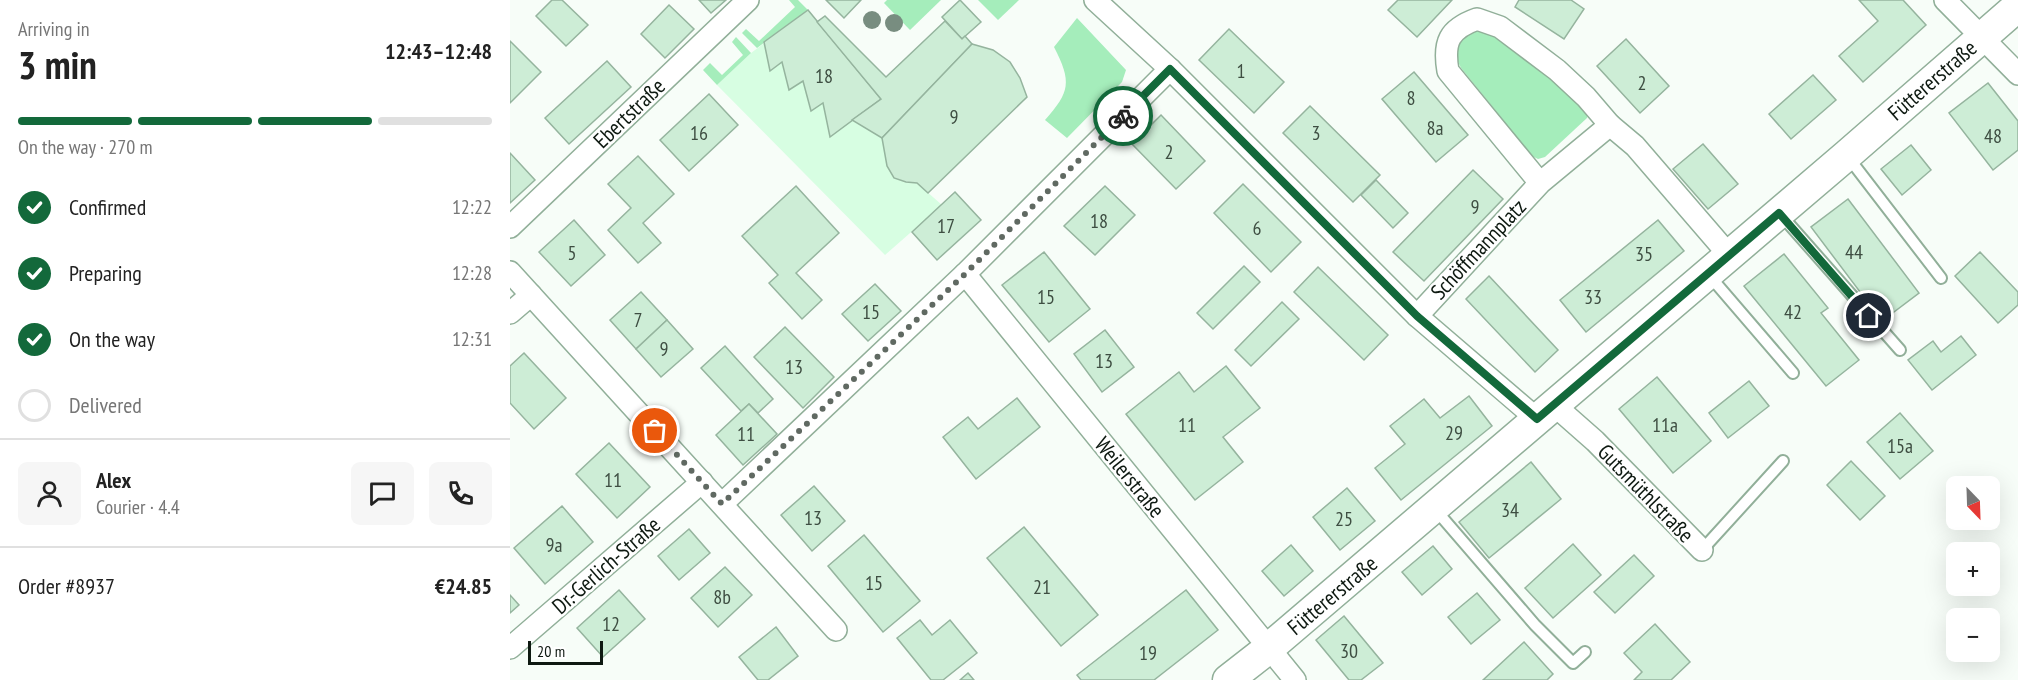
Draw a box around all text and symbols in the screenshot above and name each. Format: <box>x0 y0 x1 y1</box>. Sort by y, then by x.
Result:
text: Arriving in <box>18 16 90 42</box>
street label: Füttererstraße <box>1882 34 1982 126</box>
text: 12:43–12:48 <box>385 37 492 65</box>
text: 3 min <box>18 39 97 90</box>
house number: 1 <box>1237 58 1246 84</box>
house number: 18 <box>815 63 833 89</box>
house number: 2 <box>1638 70 1647 96</box>
street label: Ebertstraße <box>587 72 671 154</box>
house number: 8 <box>1407 85 1416 111</box>
courier <box>1093 86 1153 146</box>
icon: bike <box>1107 100 1140 133</box>
house number: 9 <box>950 104 959 130</box>
house number: 8a <box>1427 115 1444 141</box>
house number: 16 <box>690 120 708 146</box>
house number: 3 <box>1312 120 1321 146</box>
house number: 48 <box>1984 123 2002 149</box>
text: On the way · 270 m <box>18 134 153 160</box>
house number: 2 <box>1165 139 1174 165</box>
icon: check <box>18 191 51 224</box>
text: Confirmed <box>69 193 146 221</box>
street label: Schöffmannplatz <box>1424 193 1532 305</box>
text: 12:22 <box>452 194 492 220</box>
house number: 9 <box>1471 194 1480 220</box>
house number: 18 <box>1090 208 1108 234</box>
house number: 17 <box>937 213 955 239</box>
house number: 6 <box>1253 215 1262 241</box>
house number: 44 <box>1845 239 1863 265</box>
house number: 5 <box>568 240 577 266</box>
house number: 35 <box>1635 241 1653 267</box>
icon: check <box>18 257 51 290</box>
text: Preparing <box>69 259 142 287</box>
text: 12:28 <box>452 260 492 286</box>
house number: 15 <box>1037 284 1055 310</box>
house number: 33 <box>1584 284 1602 310</box>
pin <box>1843 290 1894 341</box>
house number: 15 <box>862 299 880 325</box>
house number: 42 <box>1784 299 1802 325</box>
icon: home <box>1852 299 1885 332</box>
house number: 7 <box>634 307 643 333</box>
icon: check <box>18 323 51 356</box>
text: On the way <box>69 325 155 353</box>
text: 12:31 <box>452 326 492 352</box>
house number: 9 <box>660 336 669 362</box>
house number: 13 <box>1095 348 1113 374</box>
house number: 13 <box>785 354 803 380</box>
text: Delivered <box>69 391 142 419</box>
pin <box>629 405 680 456</box>
house number: 11 <box>1178 412 1196 438</box>
house number: 11a <box>1652 412 1678 438</box>
icon: bag <box>638 414 671 447</box>
house number: 29 <box>1445 420 1463 446</box>
house number: 11 <box>737 421 755 447</box>
street label: Weilerstraße <box>1089 431 1171 523</box>
house number: 15a <box>1887 433 1913 459</box>
street label: Gutsmüthlstraße <box>1592 438 1700 548</box>
button: person <box>18 462 81 525</box>
button: chat <box>351 462 414 525</box>
button: phone <box>429 462 492 525</box>
text: Alex <box>96 466 131 494</box>
house number: 11 <box>604 467 622 493</box>
north arrow <box>1946 476 2000 530</box>
map controls <box>1946 476 2000 662</box>
text: Courier · 4.4 <box>96 494 180 520</box>
house number: 34 <box>1501 497 1519 523</box>
house number: 13 <box>804 505 822 531</box>
house number: 25 <box>1335 506 1353 532</box>
street label: Dr.-Gerlich-Straße <box>546 510 666 620</box>
house number: 9a <box>546 532 563 558</box>
button: + <box>1946 542 2000 596</box>
street label: Füttererstraße <box>1281 549 1383 641</box>
house number: 15 <box>865 570 883 596</box>
text: Order #8937 <box>18 572 115 600</box>
text: €24.85 <box>435 572 492 600</box>
house number: 21 <box>1033 574 1051 600</box>
house number: 8b <box>713 584 731 610</box>
button: − <box>1946 608 2000 662</box>
house number: 12 <box>602 611 620 637</box>
scale bar <box>528 638 603 666</box>
house number: 30 <box>1340 638 1358 664</box>
house number: 19 <box>1139 640 1157 666</box>
text: 20 m <box>537 641 565 661</box>

